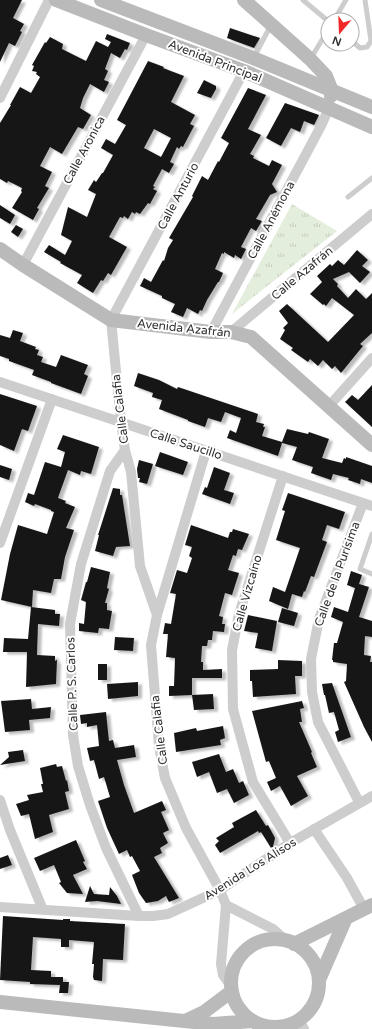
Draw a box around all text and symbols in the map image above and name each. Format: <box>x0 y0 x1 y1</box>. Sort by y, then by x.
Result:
north arrow <box>320 12 360 52</box>
text: N <box>331 33 343 49</box>
street label: Avenida Principal <box>166 37 264 85</box>
street label: Calle Aronica <box>60 114 108 186</box>
street label: Calle Anturio <box>154 160 202 232</box>
street label: Calle Anémona <box>245 179 297 261</box>
street label: Calle Azafrán <box>268 243 336 303</box>
street label: Avenida Azafrán <box>136 316 232 340</box>
street label: Calle Calafia <box>109 373 131 445</box>
street label: Calle Saucillo <box>148 426 224 462</box>
street label: Calle de la Purísima <box>311 520 363 628</box>
street label: Calle Vizcaíno <box>229 553 265 633</box>
street label: Calle P. S. Carlos <box>63 637 81 731</box>
street label: Calle Calafia <box>148 694 170 766</box>
street label: Avenida Los Alisos <box>201 835 299 903</box>

